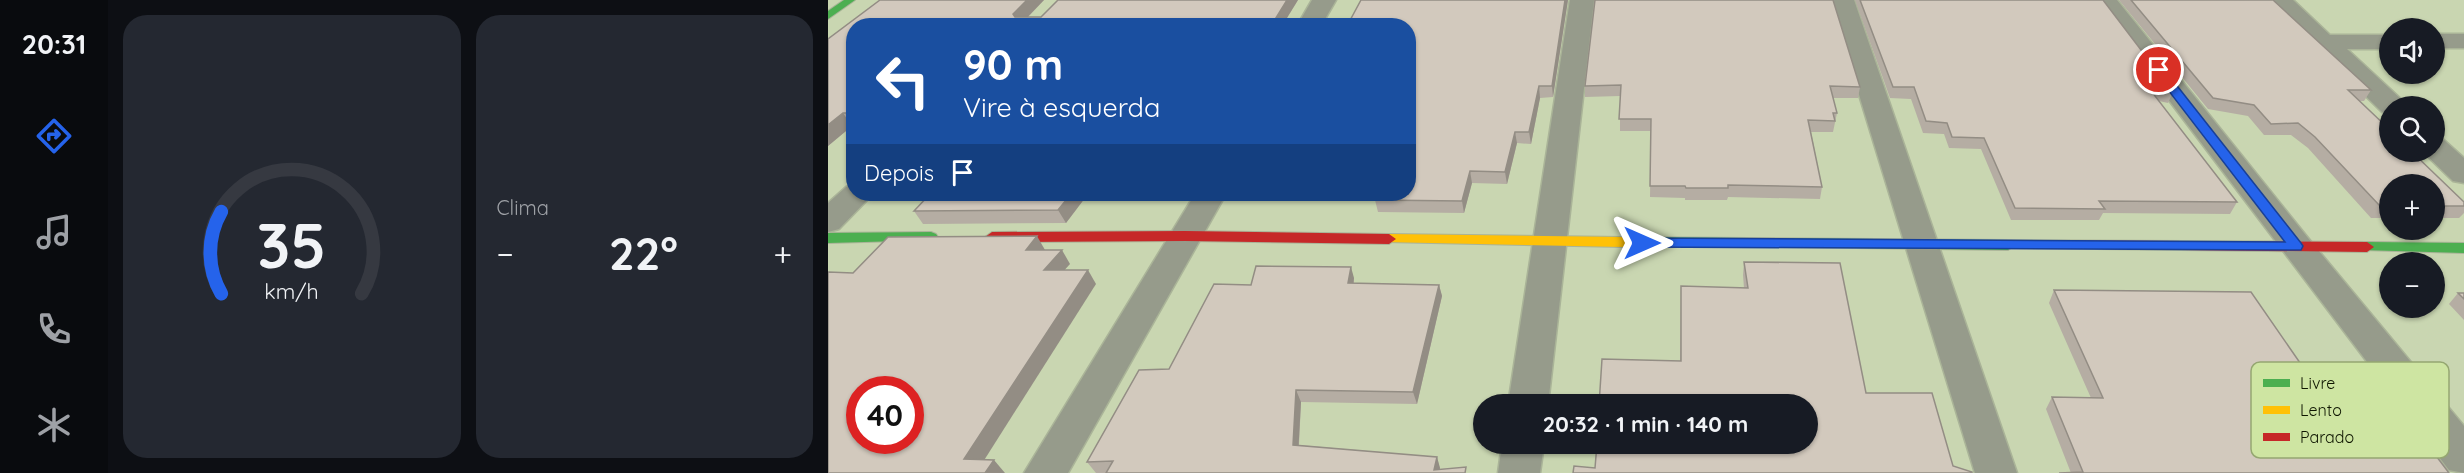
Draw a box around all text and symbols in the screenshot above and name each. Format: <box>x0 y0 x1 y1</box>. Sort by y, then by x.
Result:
map controls <box>2379 18 2445 318</box>
button: sound <box>2379 18 2445 84</box>
text: 20:31 <box>22 27 86 61</box>
text: 90 m <box>963 38 1063 91</box>
icon: left <box>864 42 942 120</box>
pin <box>2133 44 2184 95</box>
icon: arrive <box>2142 53 2175 86</box>
text: Vire à esquerda <box>963 90 1160 124</box>
button: search <box>2379 96 2445 162</box>
icon: directions <box>33 115 75 157</box>
icon: arrive <box>946 156 979 189</box>
text: Depois <box>864 159 934 187</box>
button: + <box>2379 174 2445 240</box>
text: Clima <box>497 195 549 220</box>
text: 35 <box>257 206 326 284</box>
icon: music <box>33 211 75 253</box>
position arrow <box>1610 211 1674 275</box>
text: 22° <box>609 225 678 281</box>
text: − <box>497 233 514 274</box>
text: + <box>773 233 792 274</box>
button: − <box>2379 252 2445 318</box>
text: km/h <box>265 278 319 304</box>
icon: phone <box>33 308 75 350</box>
legend <box>2251 362 2449 458</box>
text: Livre <box>2300 373 2335 393</box>
speed limit sign: 40 <box>846 376 924 454</box>
text: Lento <box>2300 400 2342 420</box>
icon: climate <box>33 404 75 446</box>
text: 20:32 · 1 min · 140 m <box>1543 410 1748 438</box>
text: Parado <box>2300 427 2354 447</box>

